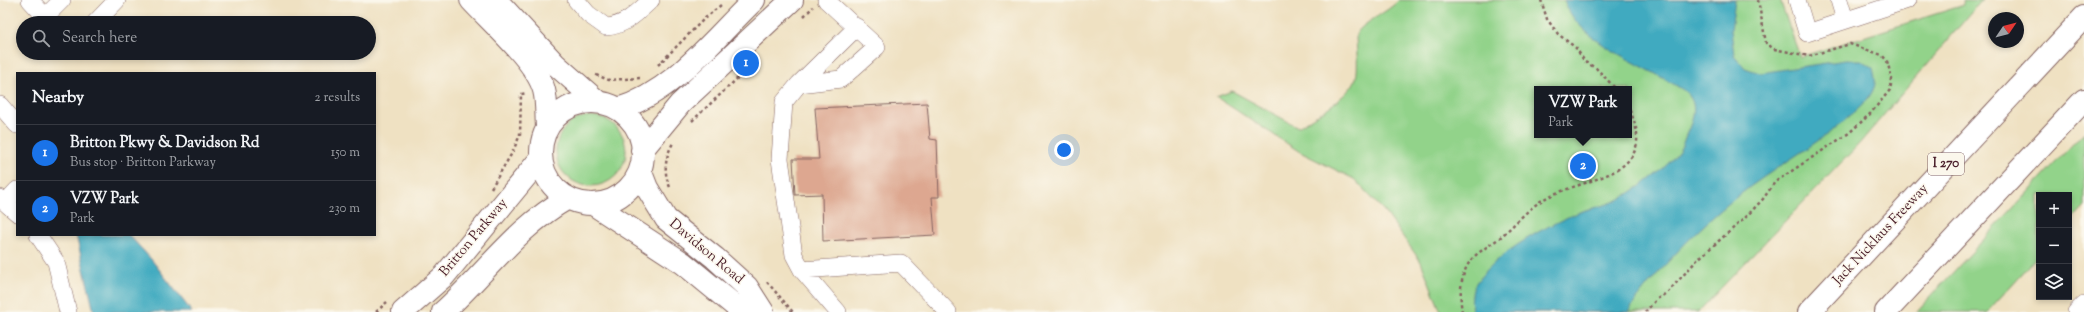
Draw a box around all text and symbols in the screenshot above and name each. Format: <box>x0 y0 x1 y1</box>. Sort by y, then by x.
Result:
north arrow <box>1988 12 2024 48</box>
search box <box>16 16 376 60</box>
icon: search <box>30 27 52 49</box>
text: Search here <box>62 28 137 49</box>
pin: 1 <box>733 48 759 78</box>
text: Nearby <box>32 86 84 110</box>
popup <box>1534 86 1632 138</box>
text: 2 results <box>315 89 360 107</box>
text: VZW Park <box>1548 93 1618 114</box>
text: Park <box>1548 114 1573 132</box>
text: Britton Pkwy & Davidson Rd <box>70 133 259 154</box>
your location <box>1054 140 1074 160</box>
text: 1 <box>43 144 47 162</box>
text: 150 m <box>331 144 360 162</box>
pin: 2 <box>1570 151 1596 181</box>
road number: I 270 <box>1928 153 1964 175</box>
text: Bus stop · Britton Parkway <box>70 154 216 172</box>
street label: Jack Nicklaus Freeway <box>1828 180 1933 291</box>
text: VZW Park <box>70 189 139 210</box>
map controls <box>2036 192 2072 300</box>
button: + <box>2036 192 2072 228</box>
street label: Britton Parkway <box>435 195 513 281</box>
text: 2 <box>42 200 48 218</box>
text: 230 m <box>328 200 360 218</box>
text: Park <box>70 210 95 228</box>
street label: Davidson Road <box>664 215 748 289</box>
button: − <box>2036 228 2072 264</box>
button: layers <box>2036 264 2072 300</box>

